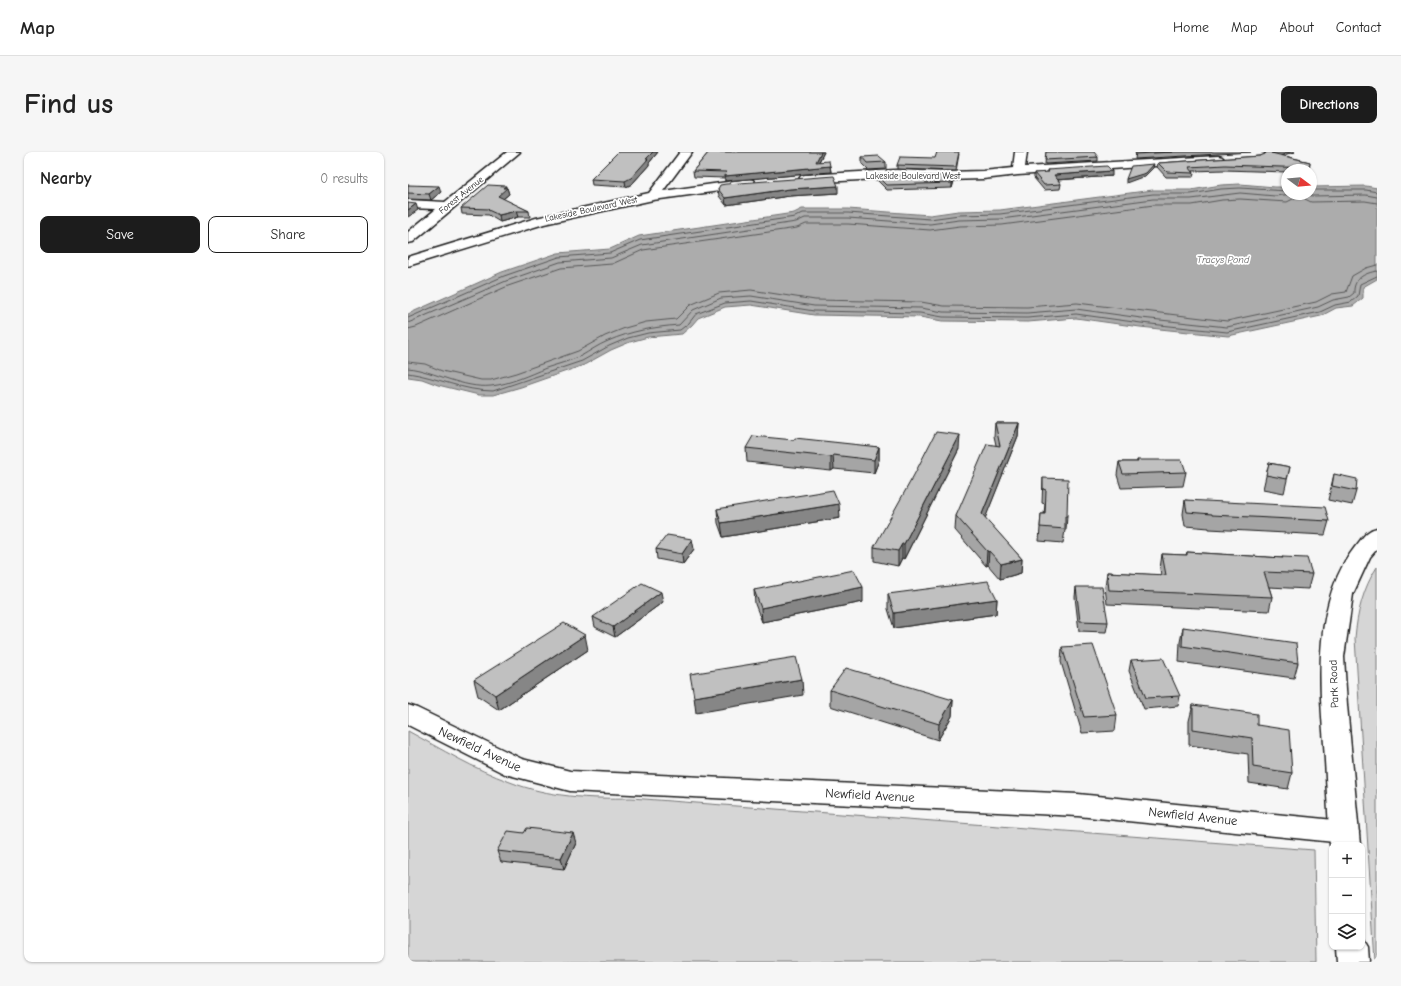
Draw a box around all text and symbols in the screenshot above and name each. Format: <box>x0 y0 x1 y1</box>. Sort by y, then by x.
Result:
text: Map <box>20 17 55 39</box>
text: Home <box>1173 19 1209 36</box>
text: Map <box>1231 19 1257 36</box>
text: About <box>1279 19 1314 36</box>
text: Contact <box>1336 19 1381 36</box>
button: Directions <box>1281 86 1377 123</box>
text: Find us <box>24 88 113 120</box>
north arrow <box>1281 164 1317 200</box>
text: Nearby <box>40 169 91 188</box>
text: 0 results <box>320 171 368 186</box>
street label: Lakeside Boulevard West <box>866 171 961 181</box>
street label: Forest Avenue <box>437 174 486 216</box>
street label: Lakeside Boulevard West <box>544 194 639 224</box>
button: Save <box>40 216 200 253</box>
button: Share <box>208 216 368 253</box>
water label: Tracys Pond <box>1197 254 1250 266</box>
street label: Park Road <box>1327 659 1341 708</box>
street label: Newfield Avenue <box>436 723 524 775</box>
street label: Newfield Avenue <box>825 785 916 805</box>
street label: Newfield Avenue <box>1148 804 1239 828</box>
map controls <box>1329 842 1365 950</box>
button: + <box>1329 842 1365 878</box>
button: − <box>1329 878 1365 914</box>
button: layers <box>1329 914 1365 950</box>

